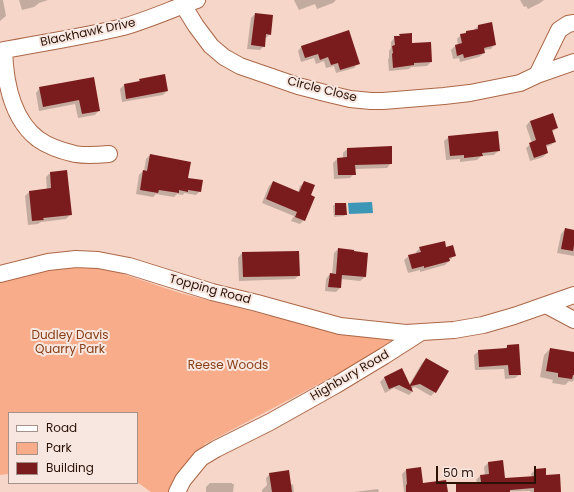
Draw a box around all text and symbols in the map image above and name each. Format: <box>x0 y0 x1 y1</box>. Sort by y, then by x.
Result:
street label: Blackhawk Drive <box>39 16 137 50</box>
street label: Circle Close <box>286 74 358 106</box>
street label: Topping Road <box>168 272 252 308</box>
park label: Dudley Davis Quarry Park <box>31 329 109 357</box>
street label: Highbury Road <box>308 348 392 404</box>
park label: Reese Woods <box>188 359 268 373</box>
legend <box>8 412 138 484</box>
text: Road <box>46 419 77 436</box>
text: Park <box>46 439 72 456</box>
scale bar <box>438 458 538 484</box>
text: Building <box>46 459 94 476</box>
text: 50 m <box>443 464 474 481</box>

